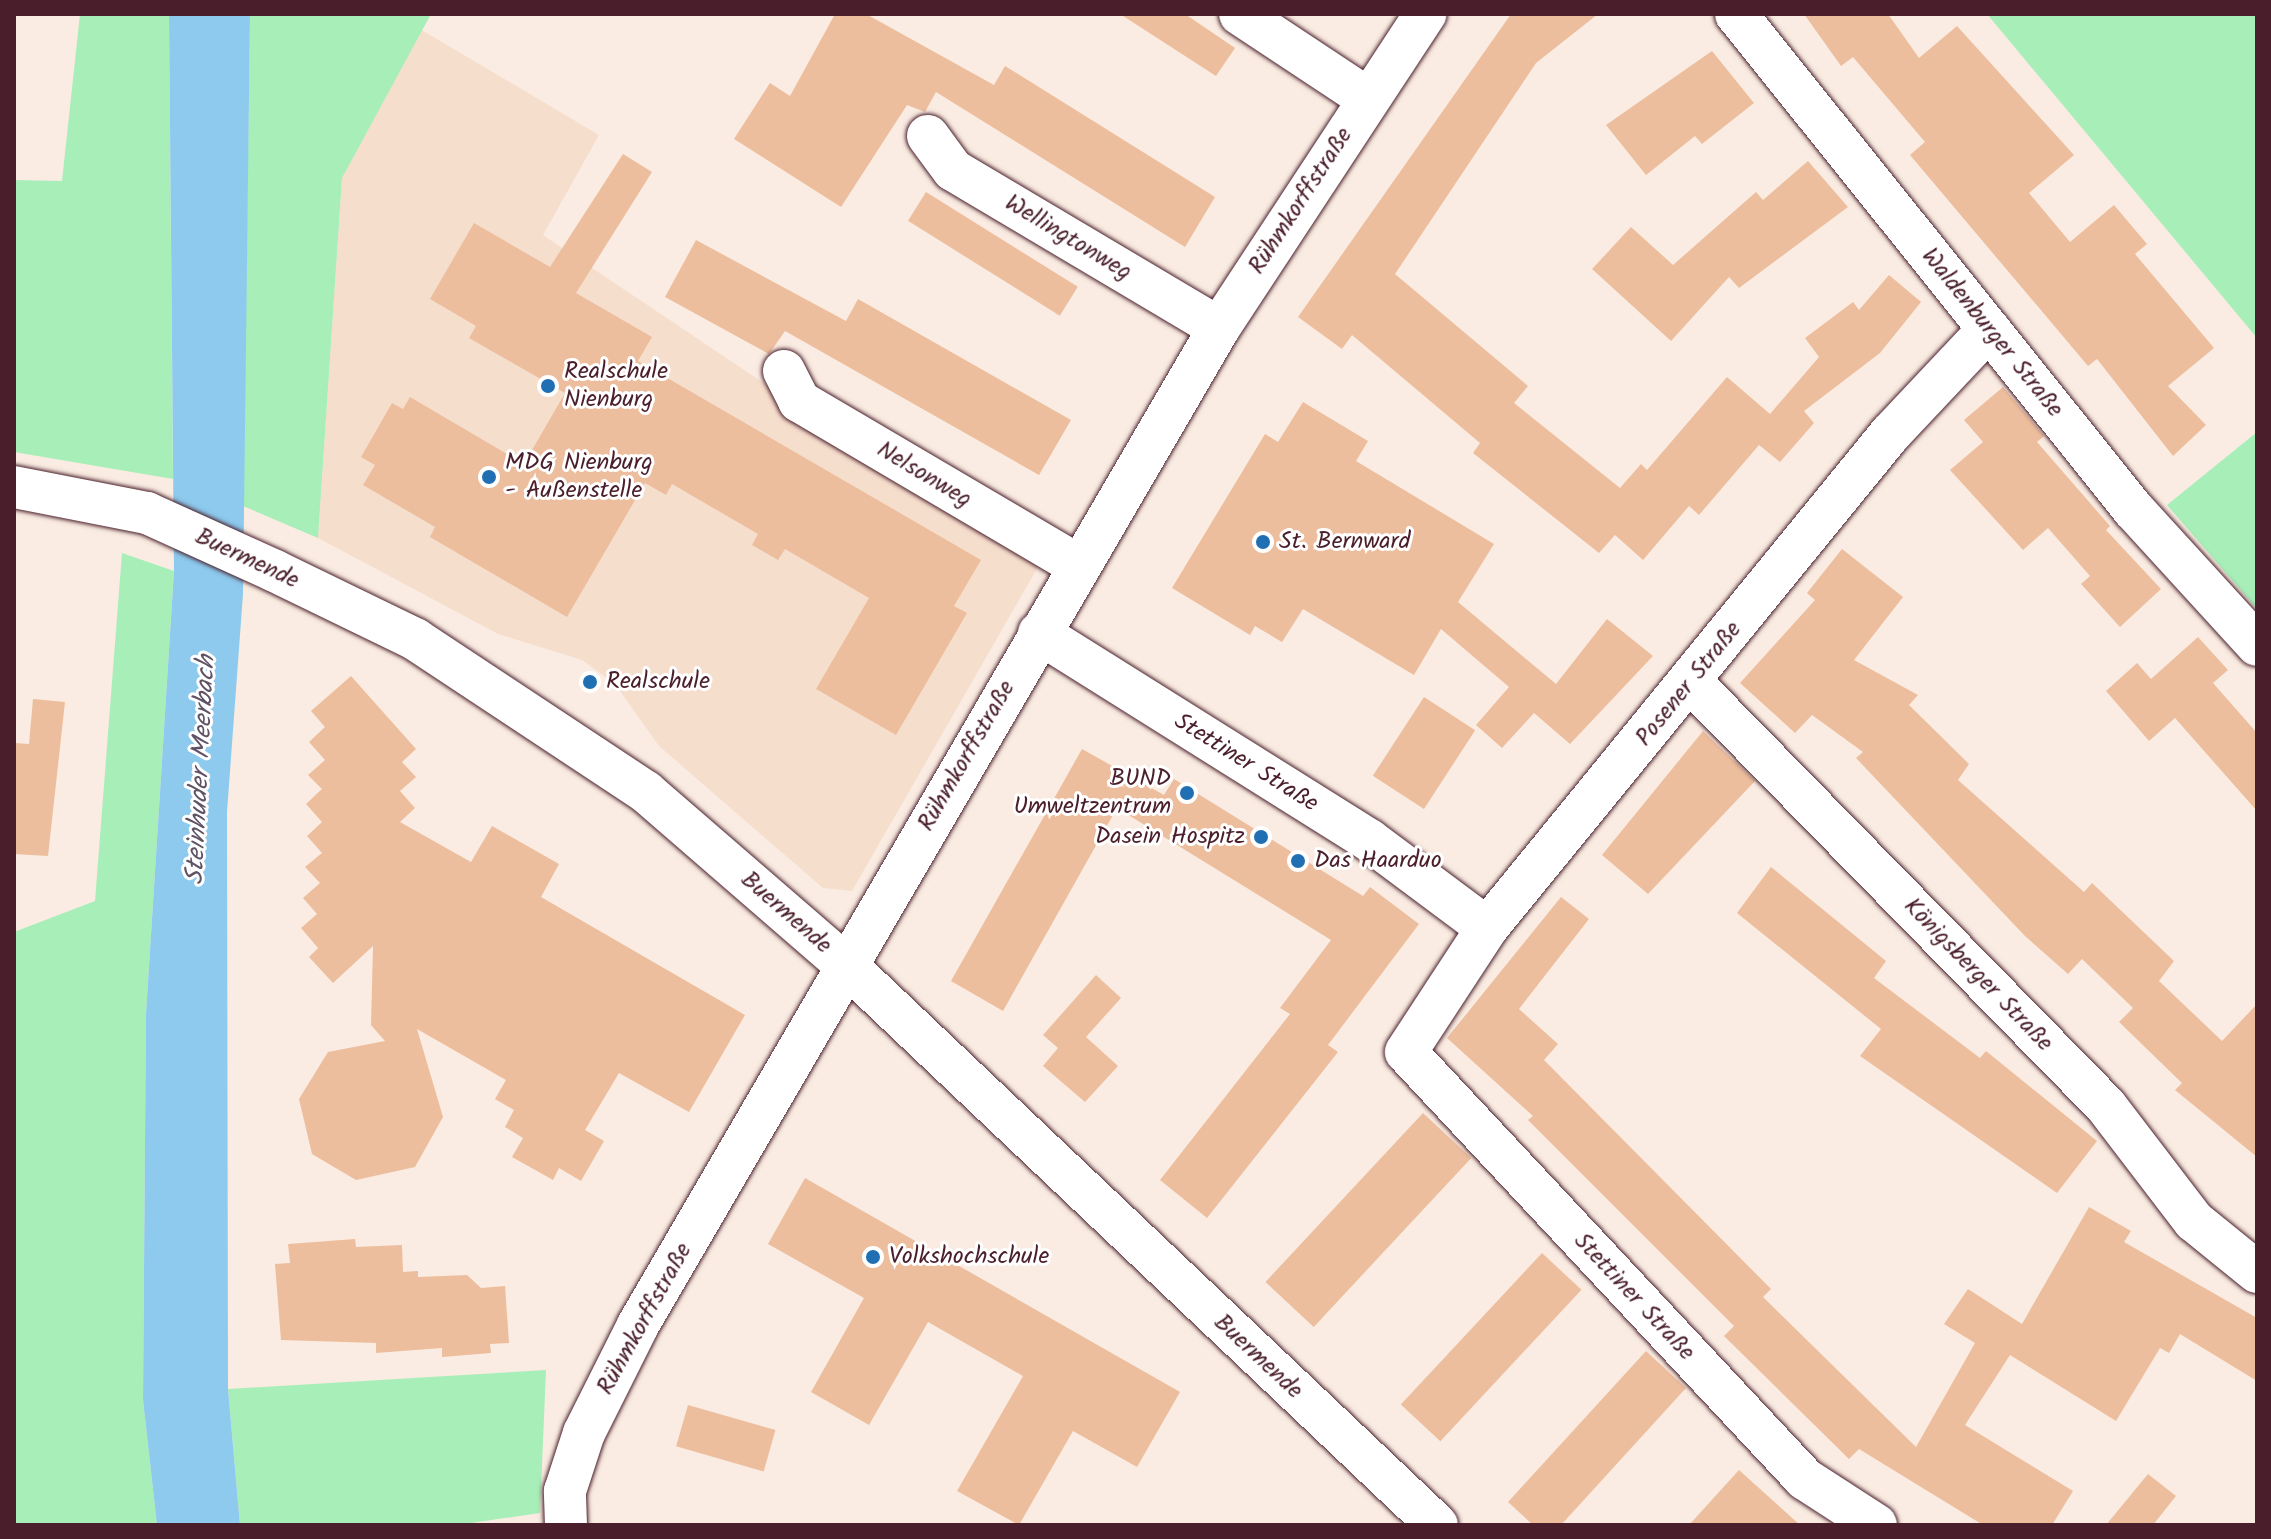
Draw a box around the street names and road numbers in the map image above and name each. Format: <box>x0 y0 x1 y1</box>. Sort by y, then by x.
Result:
street label: Rühmkorffstraße <box>1243 122 1359 280</box>
street label: Wellingtonweg <box>999 189 1137 287</box>
street label: Waldenburger Straße <box>1915 243 2069 423</box>
street label: Nelsonweg <box>872 436 976 514</box>
street label: Buermende <box>191 522 303 596</box>
street label: Posener Straße <box>1630 616 1748 752</box>
street label: Rühmkorffstraße <box>912 676 1022 836</box>
street label: Stettiner Straße <box>1169 707 1323 819</box>
street label: Buermende <box>735 866 837 960</box>
street label: Königsberger Straße <box>1897 892 2059 1058</box>
street label: Stettiner Straße <box>1567 1227 1701 1367</box>
street label: Rühmkorffstraße <box>591 1238 699 1400</box>
street label: Buermende <box>1208 1309 1308 1405</box>

